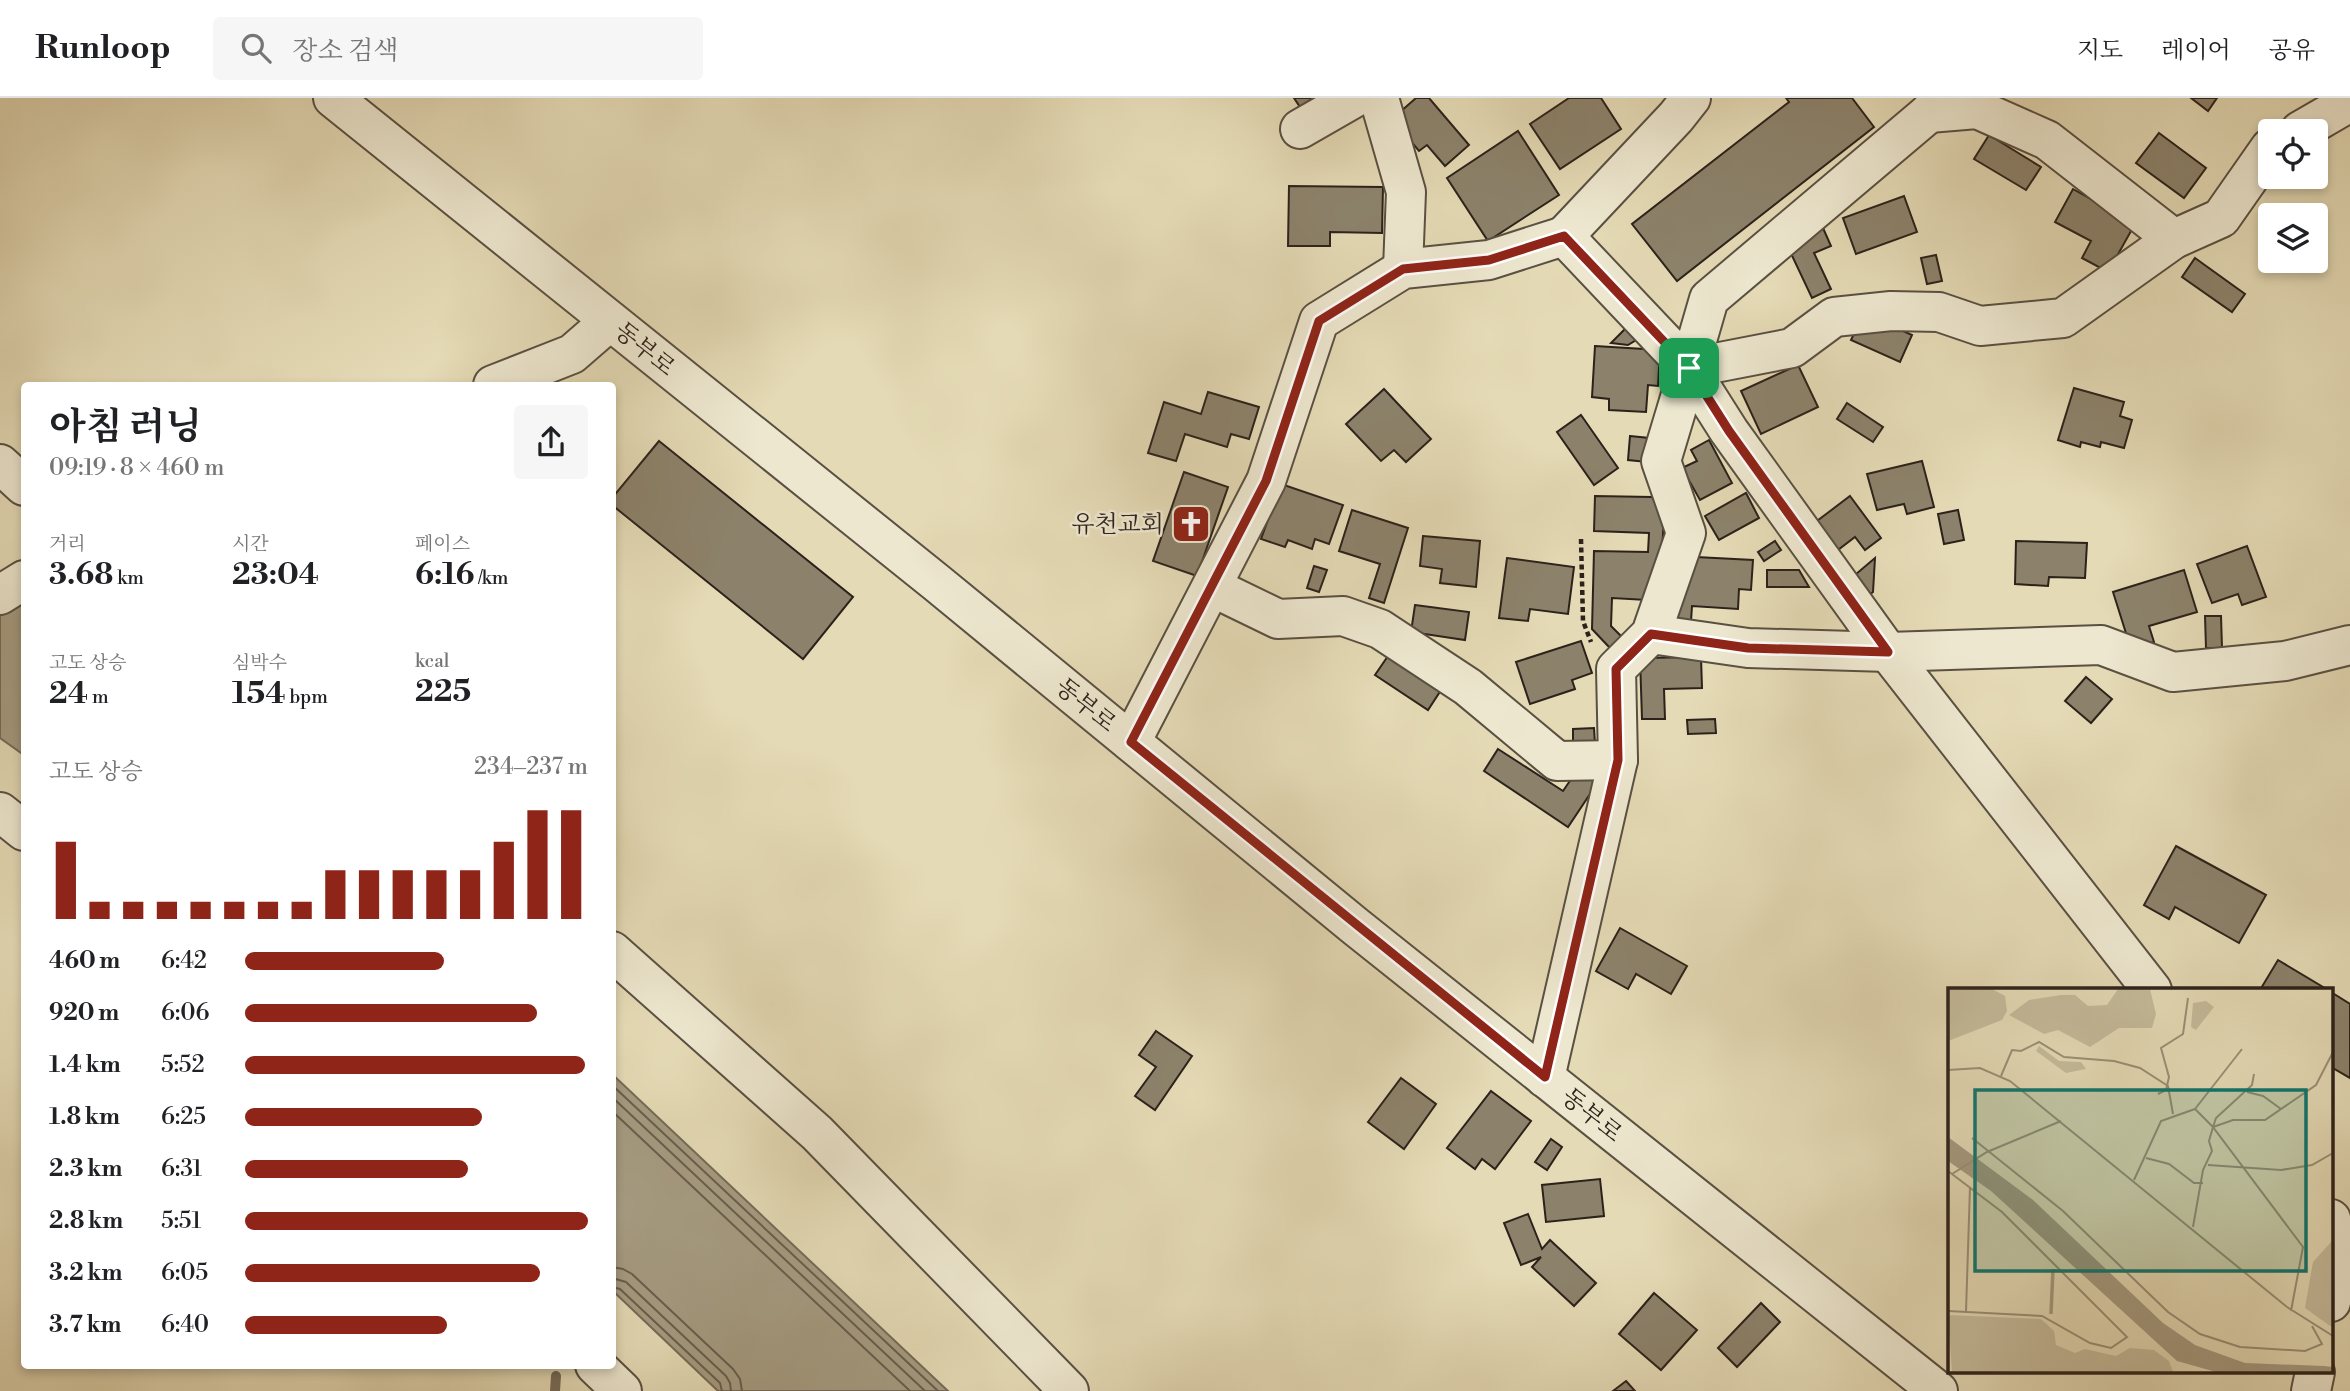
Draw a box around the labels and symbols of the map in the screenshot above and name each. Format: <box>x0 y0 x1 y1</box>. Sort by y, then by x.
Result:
street label: 동부로 <box>608 316 681 383</box>
pin <box>1659 338 1719 398</box>
church icon: 유천교회 <box>1170 503 1212 545</box>
place label: 유천교회 <box>1071 510 1164 540</box>
street label: 동부로 <box>1049 672 1122 739</box>
inset map <box>1948 988 2332 1374</box>
street label: 동부로 <box>1555 1082 1628 1149</box>

